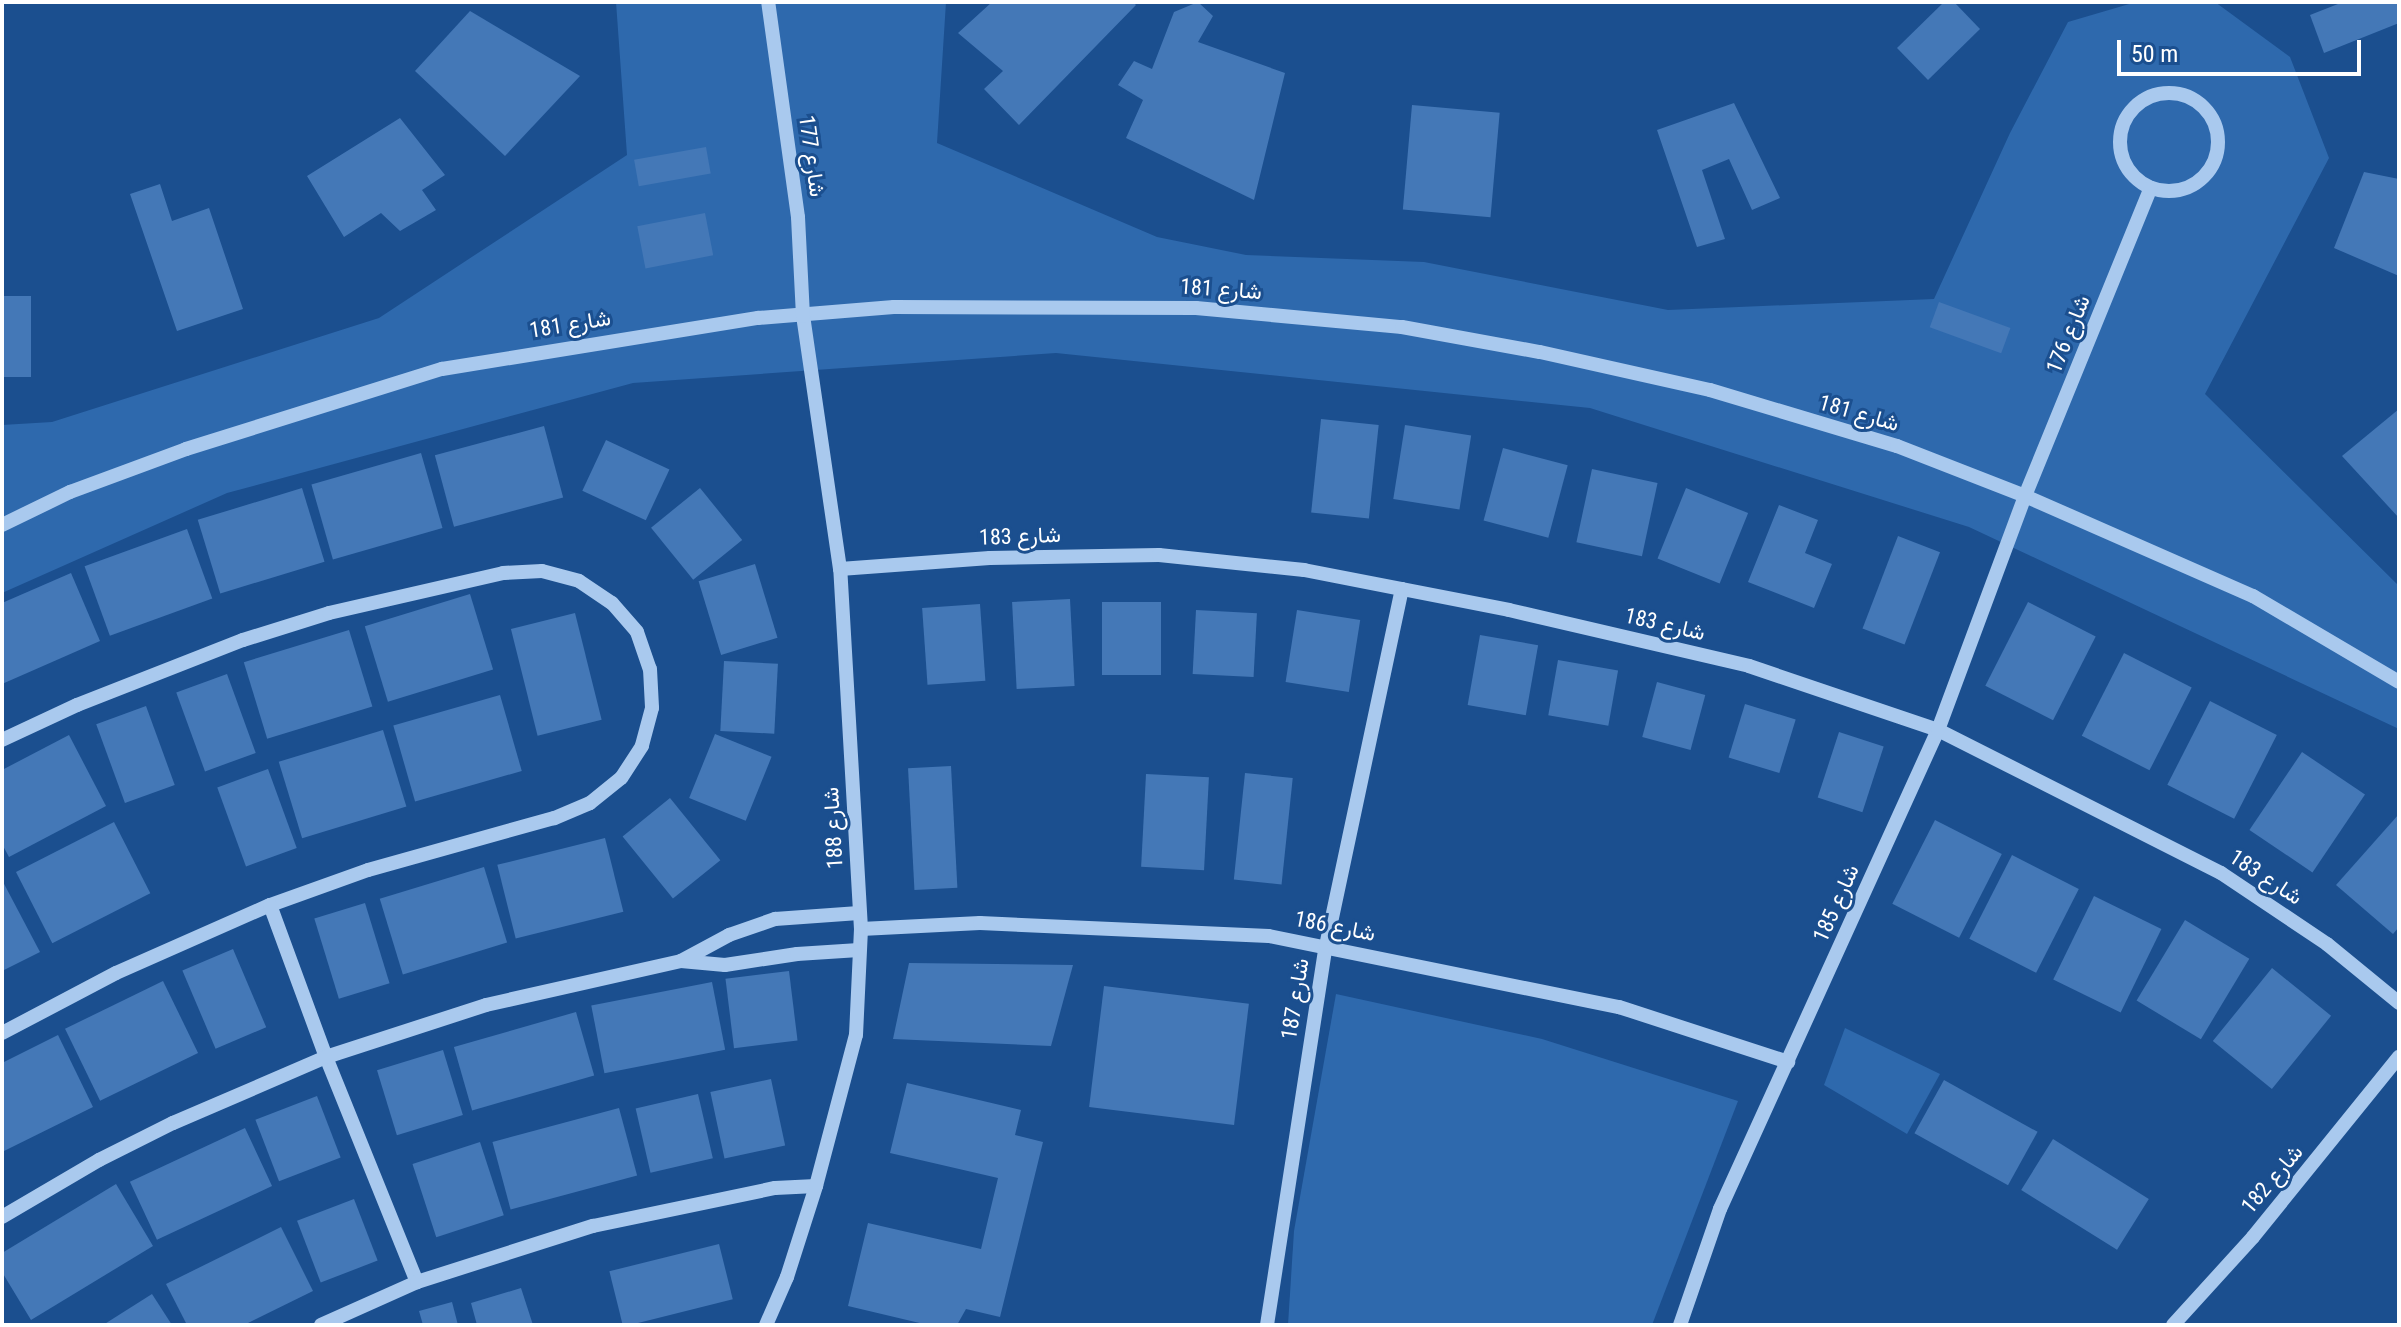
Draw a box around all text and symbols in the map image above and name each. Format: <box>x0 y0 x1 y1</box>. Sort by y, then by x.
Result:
scale bar <box>2121 24 2365 74</box>
text: 50 m <box>2131 40 2178 68</box>
street label: شارع 177 <box>793 114 831 198</box>
street label: شارع 181 <box>1179 273 1263 305</box>
street label: شارع 176 <box>2040 291 2096 377</box>
street label: شارع 181 <box>528 305 612 343</box>
street label: شارع 181 <box>1816 389 1902 437</box>
street label: شارع 183 <box>979 521 1061 551</box>
street label: شارع 183 <box>1622 602 1708 646</box>
street label: شارع 188 <box>818 786 848 870</box>
street label: شارع 183 <box>2224 844 2308 910</box>
street label: شارع 185 <box>1807 860 1865 946</box>
street label: شارع 186 <box>1292 905 1378 947</box>
street label: شارع 187 <box>1276 957 1314 1041</box>
street label: شارع 182 <box>2236 1139 2308 1219</box>

